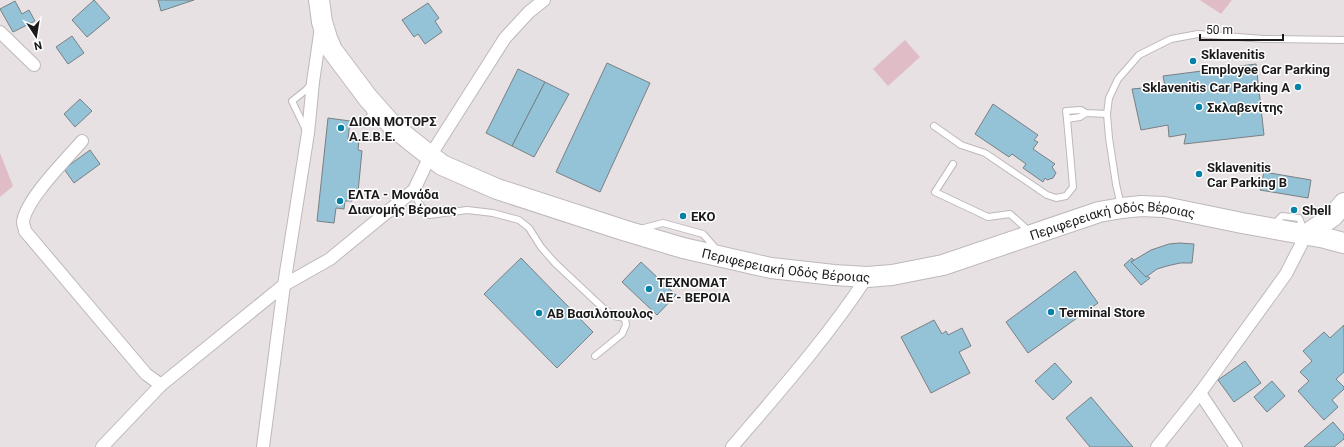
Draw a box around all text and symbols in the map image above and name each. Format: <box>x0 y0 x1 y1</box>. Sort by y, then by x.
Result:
north arrow <box>16 16 56 56</box>
scale bar <box>1200 16 1283 42</box>
text: 50 m <box>1206 23 1233 37</box>
text: N <box>33 38 43 53</box>
place label: Sklavenitis Employee Car Parking <box>1201 47 1330 77</box>
marker: Sklavenitis Employee Car Parking <box>1188 56 1198 66</box>
place label: Sklavenitis Car Parking A <box>1142 80 1290 95</box>
marker: Sklavenitis Car Parking A <box>1293 82 1303 92</box>
place label: Σκλαβενίτης <box>1207 100 1284 115</box>
marker: Σκλαβενίτης <box>1194 102 1204 112</box>
place label: ΔΙΟΝ ΜΟΤΟΡΣ Α.Ε.Β.Ε. <box>349 114 437 144</box>
marker: ΔΙΟΝ ΜΟΤΟΡΣ Α.Ε.Β.Ε. <box>336 123 346 133</box>
place label: Sklavenitis Car Parking B <box>1207 160 1287 190</box>
marker: Sklavenitis Car Parking B <box>1194 169 1204 179</box>
place label: ΕΛΤΑ - Μονάδα Διανομής Βέροιας <box>348 187 457 217</box>
marker: ΕΛΤΑ - Μονάδα Διανομής Βέροιας <box>335 196 345 206</box>
street label: Περιφερειακή Οδός Βέροιας <box>1028 198 1197 243</box>
place label: Shell <box>1302 203 1331 218</box>
marker: Shell <box>1289 205 1299 215</box>
place label: EKO <box>691 209 715 224</box>
marker: EKO <box>678 211 688 221</box>
street label: Περιφερειακή Οδός Βέροιας <box>701 245 870 285</box>
place label: ΤΕΧΝΟΜΑΤ ΑΕ - ΒΕΡΟΙΑ <box>657 275 730 305</box>
marker: ΤΕΧΝΟΜΑΤ ΑΕ - ΒΕΡΟΙΑ <box>644 284 654 294</box>
place label: Terminal Store <box>1059 305 1145 320</box>
place label: ΑΒ Βασιλόπουλος <box>547 306 654 321</box>
marker: Terminal Store <box>1046 307 1056 317</box>
marker: ΑΒ Βασιλόπουλος <box>534 308 544 318</box>

